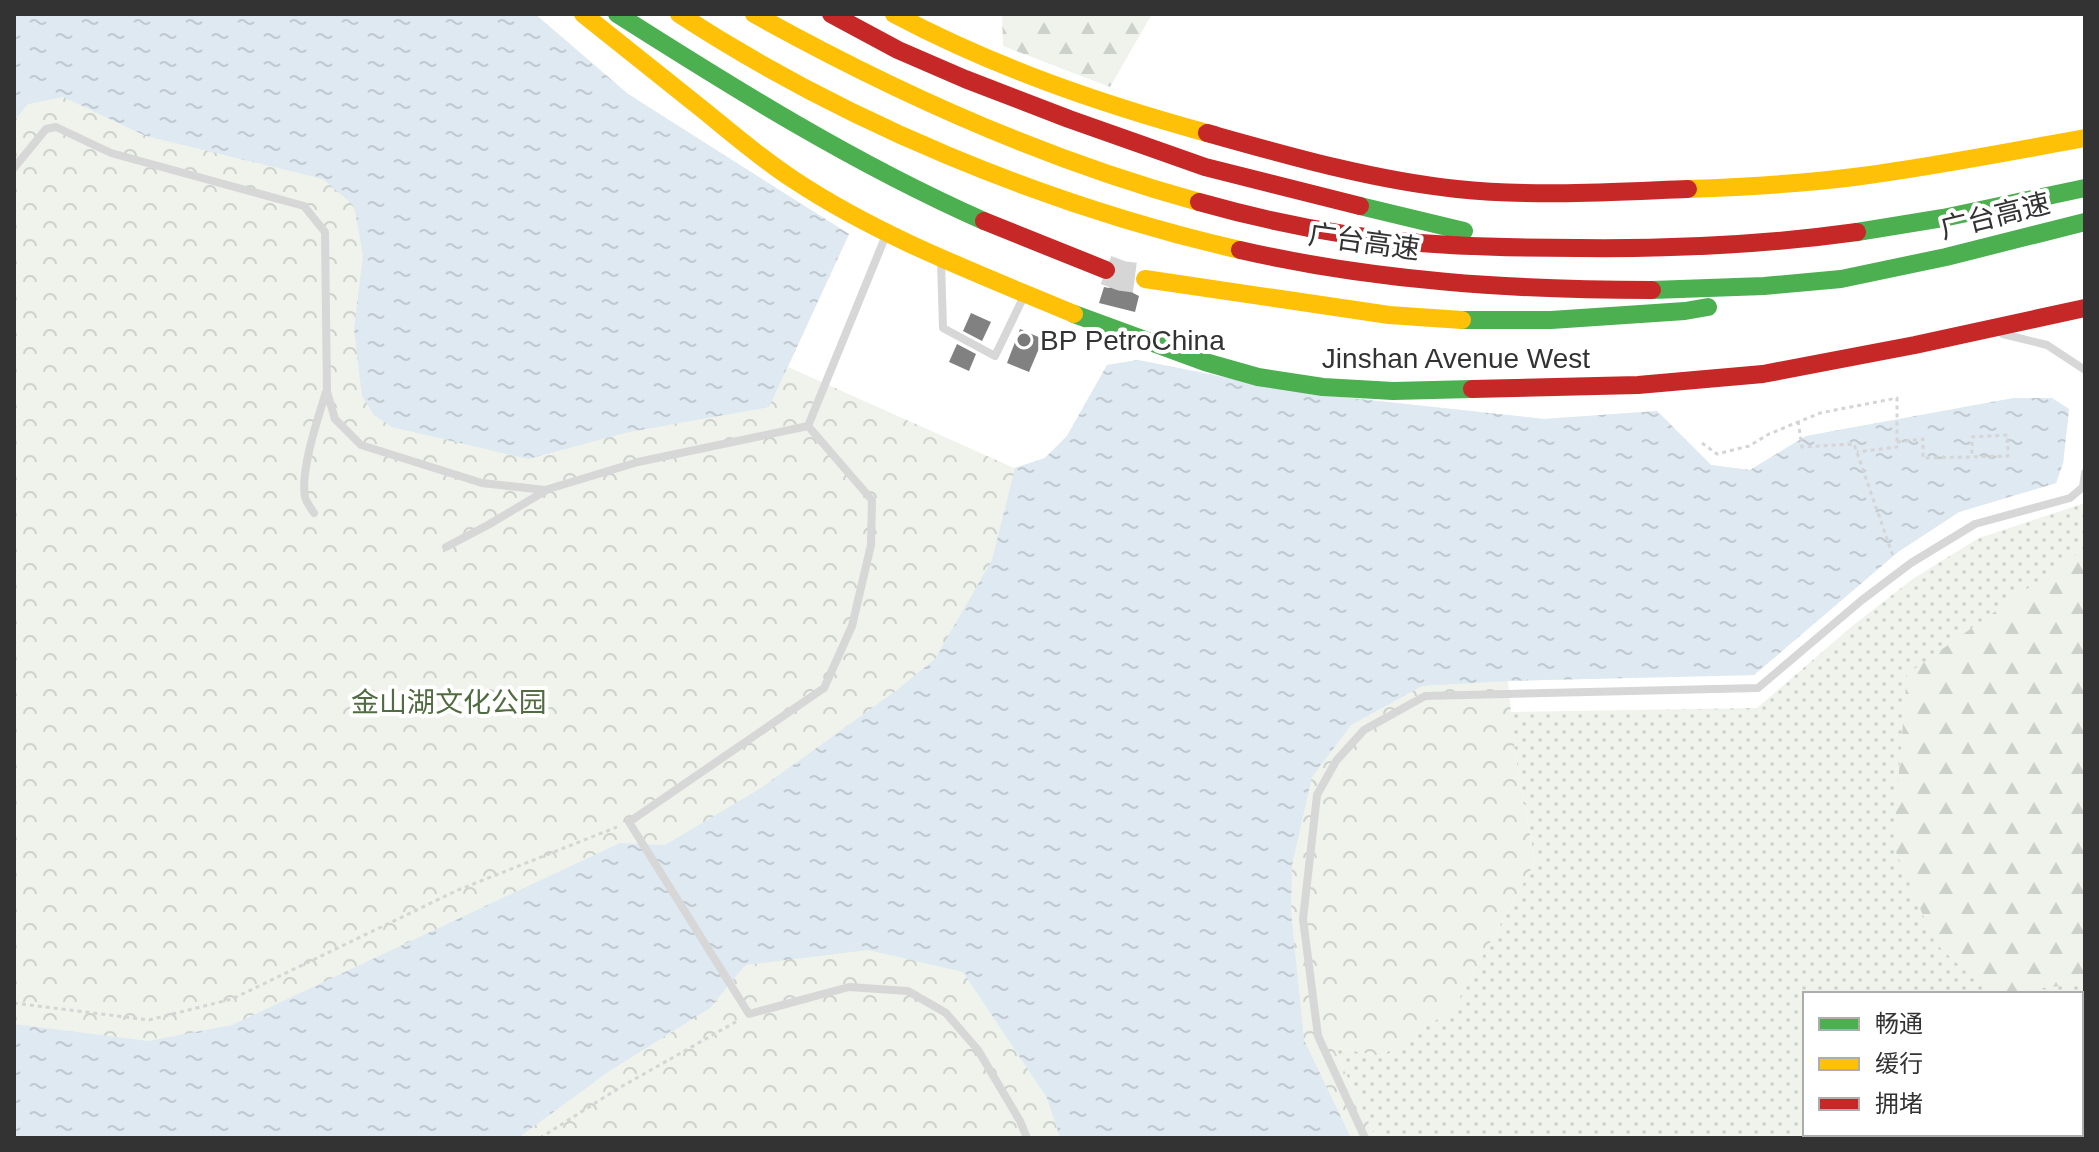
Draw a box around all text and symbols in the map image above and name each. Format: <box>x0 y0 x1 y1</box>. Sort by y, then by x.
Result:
street label: 广台高速 <box>1937 187 2053 245</box>
street label: 广台高速 <box>1306 219 1422 265</box>
place label: BP PetroChina <box>1040 325 1225 356</box>
marker: BP PetroChina <box>1015 331 1033 349</box>
street label: Jinshan Avenue West <box>1322 343 1590 374</box>
park label: 金山湖文化公园 <box>351 687 547 718</box>
legend <box>1803 992 2083 1136</box>
text: 畅通 <box>1875 1010 1923 1037</box>
text: 缓行 <box>1875 1050 1923 1077</box>
text: 拥堵 <box>1875 1090 1923 1117</box>

